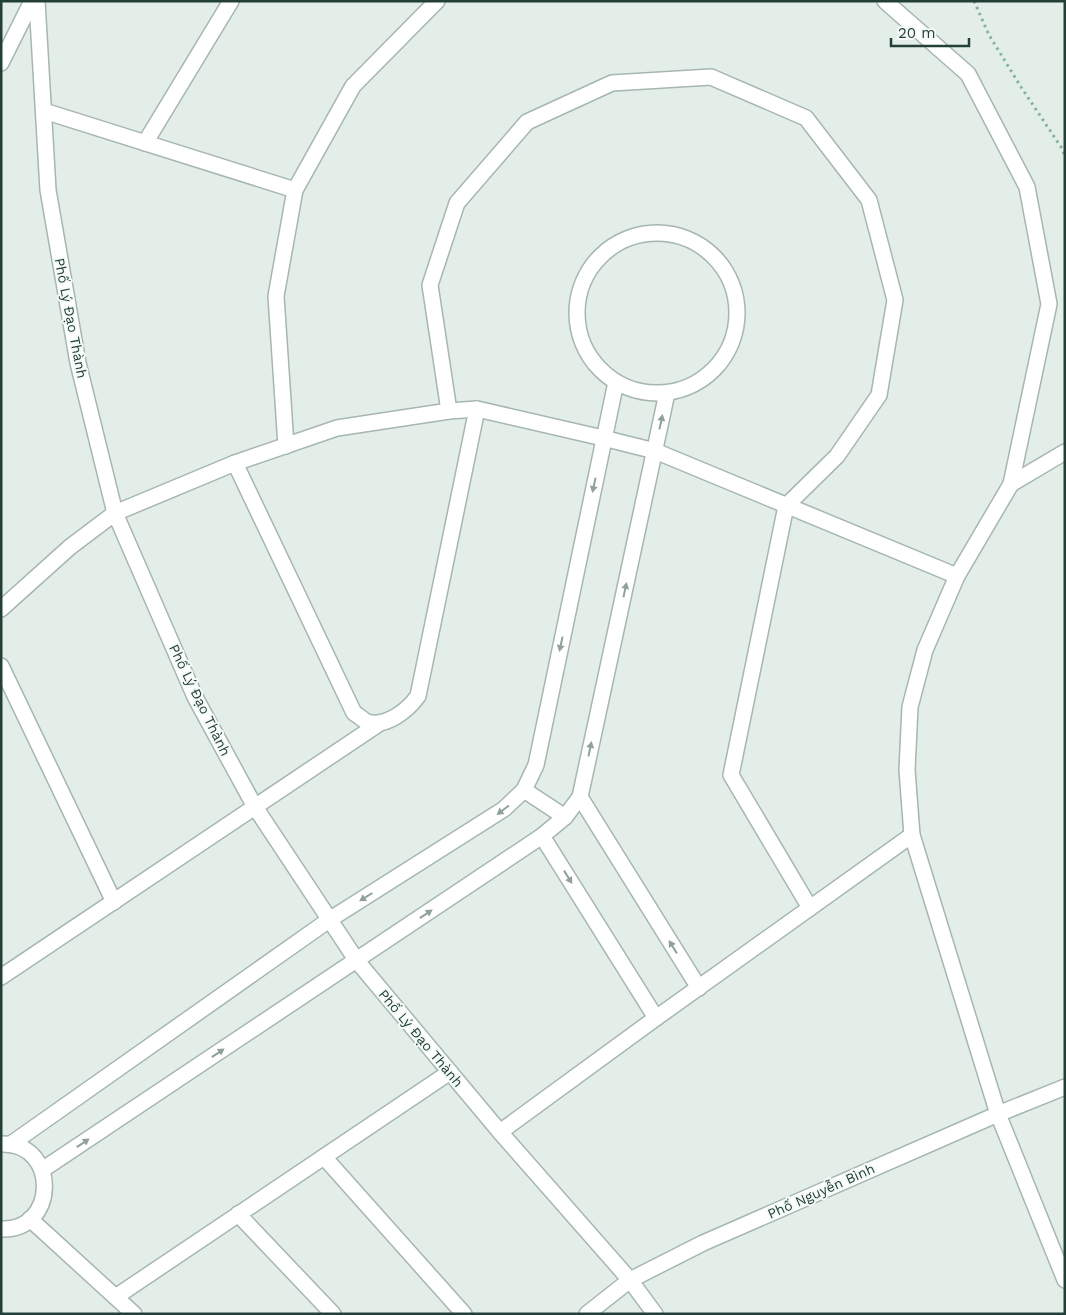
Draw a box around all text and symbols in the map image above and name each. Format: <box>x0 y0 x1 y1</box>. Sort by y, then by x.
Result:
scale bar <box>891 15 968 47</box>
text: 20 m <box>898 24 936 42</box>
street label: Phố Lý Đạo Thành <box>51 256 91 380</box>
one-way arrow <box>657 414 665 430</box>
one-way arrow <box>590 478 598 493</box>
one-way arrow <box>621 582 629 598</box>
one-way arrow <box>557 637 565 652</box>
street label: Phố Lý Đạo Thành <box>166 642 234 758</box>
one-way arrow <box>587 741 595 757</box>
one-way arrow <box>497 804 510 815</box>
one-way arrow <box>563 871 573 884</box>
one-way arrow <box>359 892 372 902</box>
one-way arrow <box>419 909 433 919</box>
one-way arrow <box>668 940 678 953</box>
street label: Phố Lý Đạo Thành <box>376 986 466 1090</box>
one-way arrow <box>211 1048 225 1058</box>
one-way arrow <box>76 1138 90 1148</box>
street label: Phố Nguyễn Bình <box>765 1160 877 1222</box>

